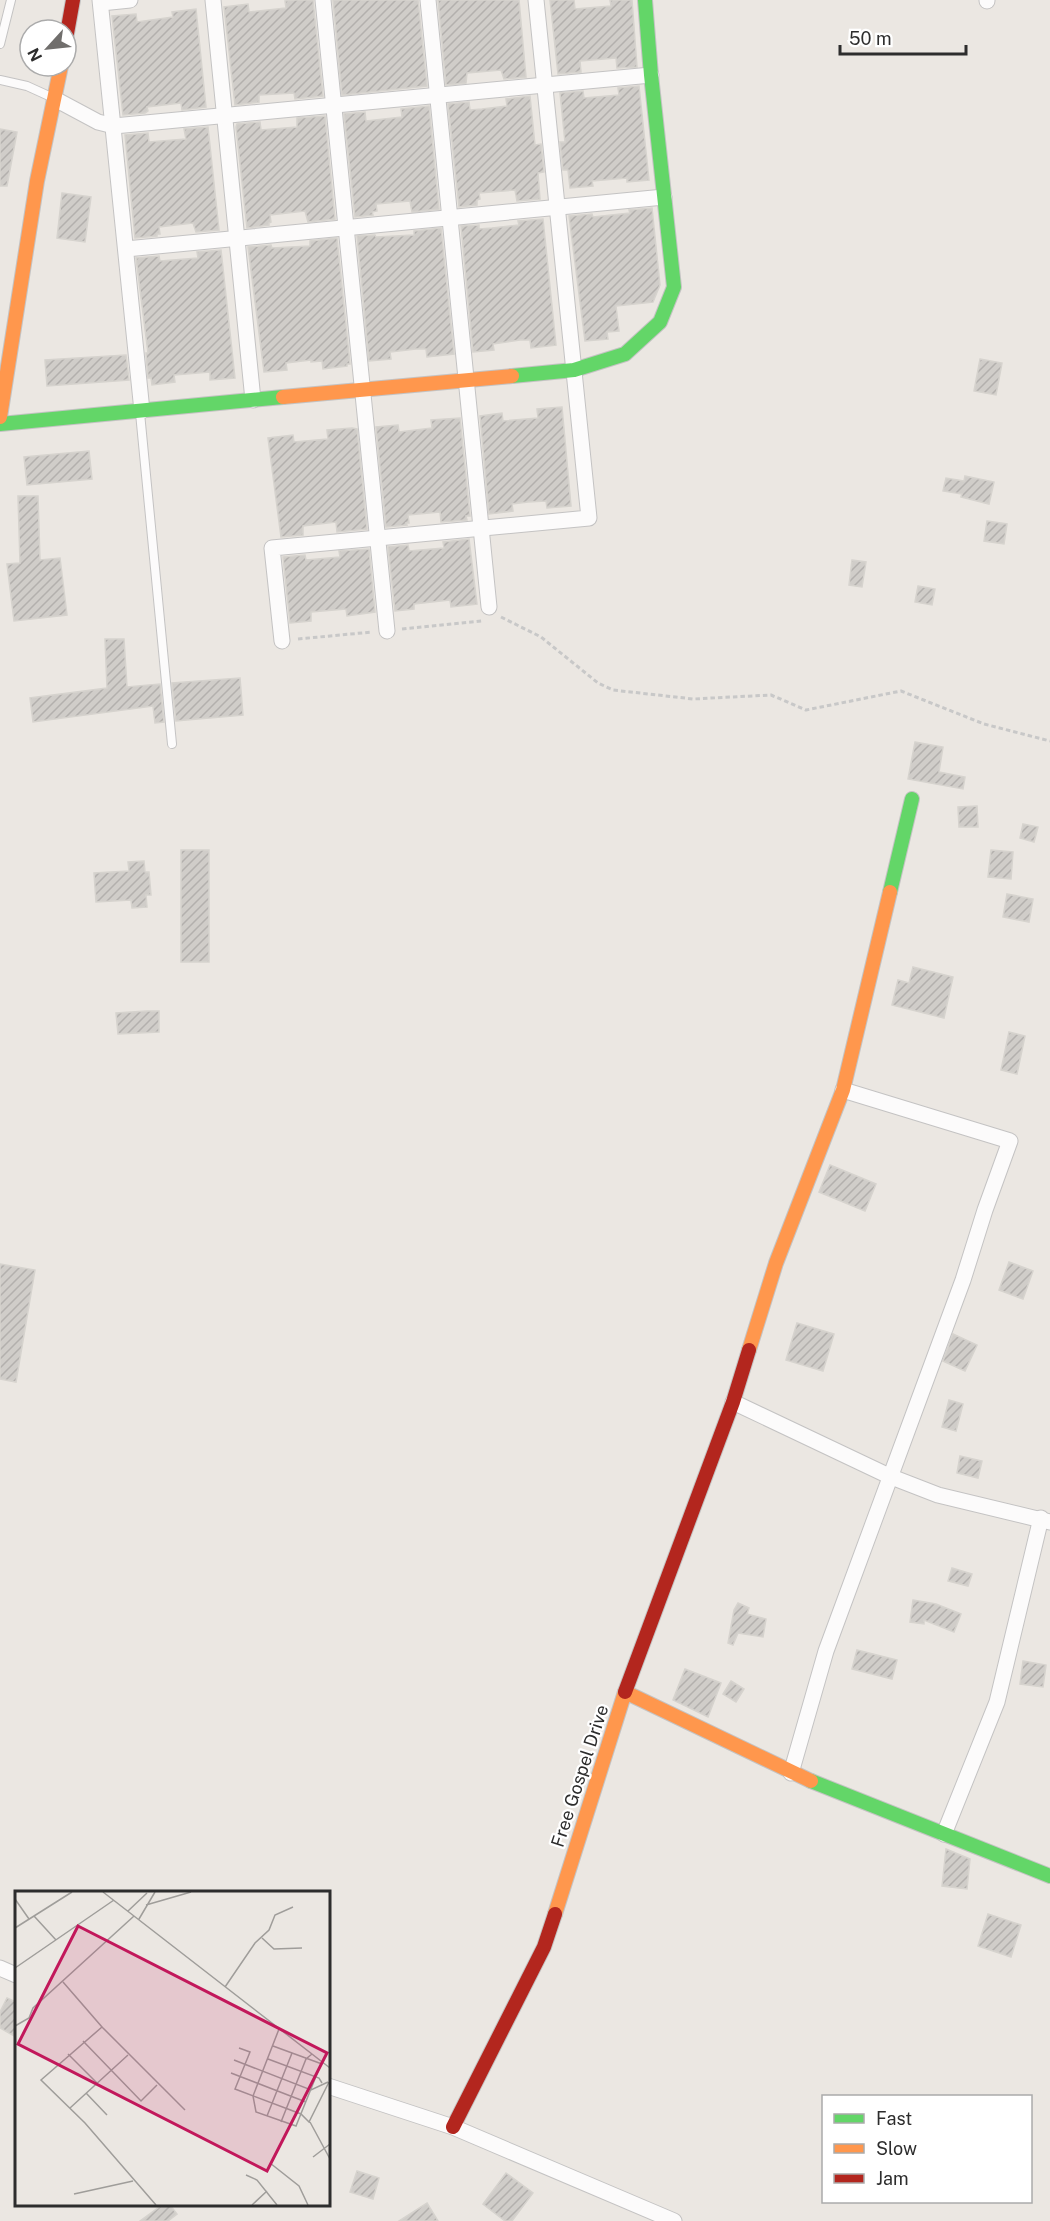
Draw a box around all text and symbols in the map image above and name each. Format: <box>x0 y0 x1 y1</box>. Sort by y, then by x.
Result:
north arrow <box>18 18 78 78</box>
scale bar <box>840 18 966 56</box>
text: 50 m <box>849 28 892 49</box>
text: N <box>24 45 46 64</box>
street label: Free Gospel Drive <box>547 1702 612 1850</box>
inset map <box>15 1891 330 2206</box>
legend <box>822 2095 1032 2203</box>
text: Fast <box>876 2108 912 2129</box>
text: Slow <box>876 2138 917 2159</box>
text: Jam <box>876 2168 909 2189</box>

